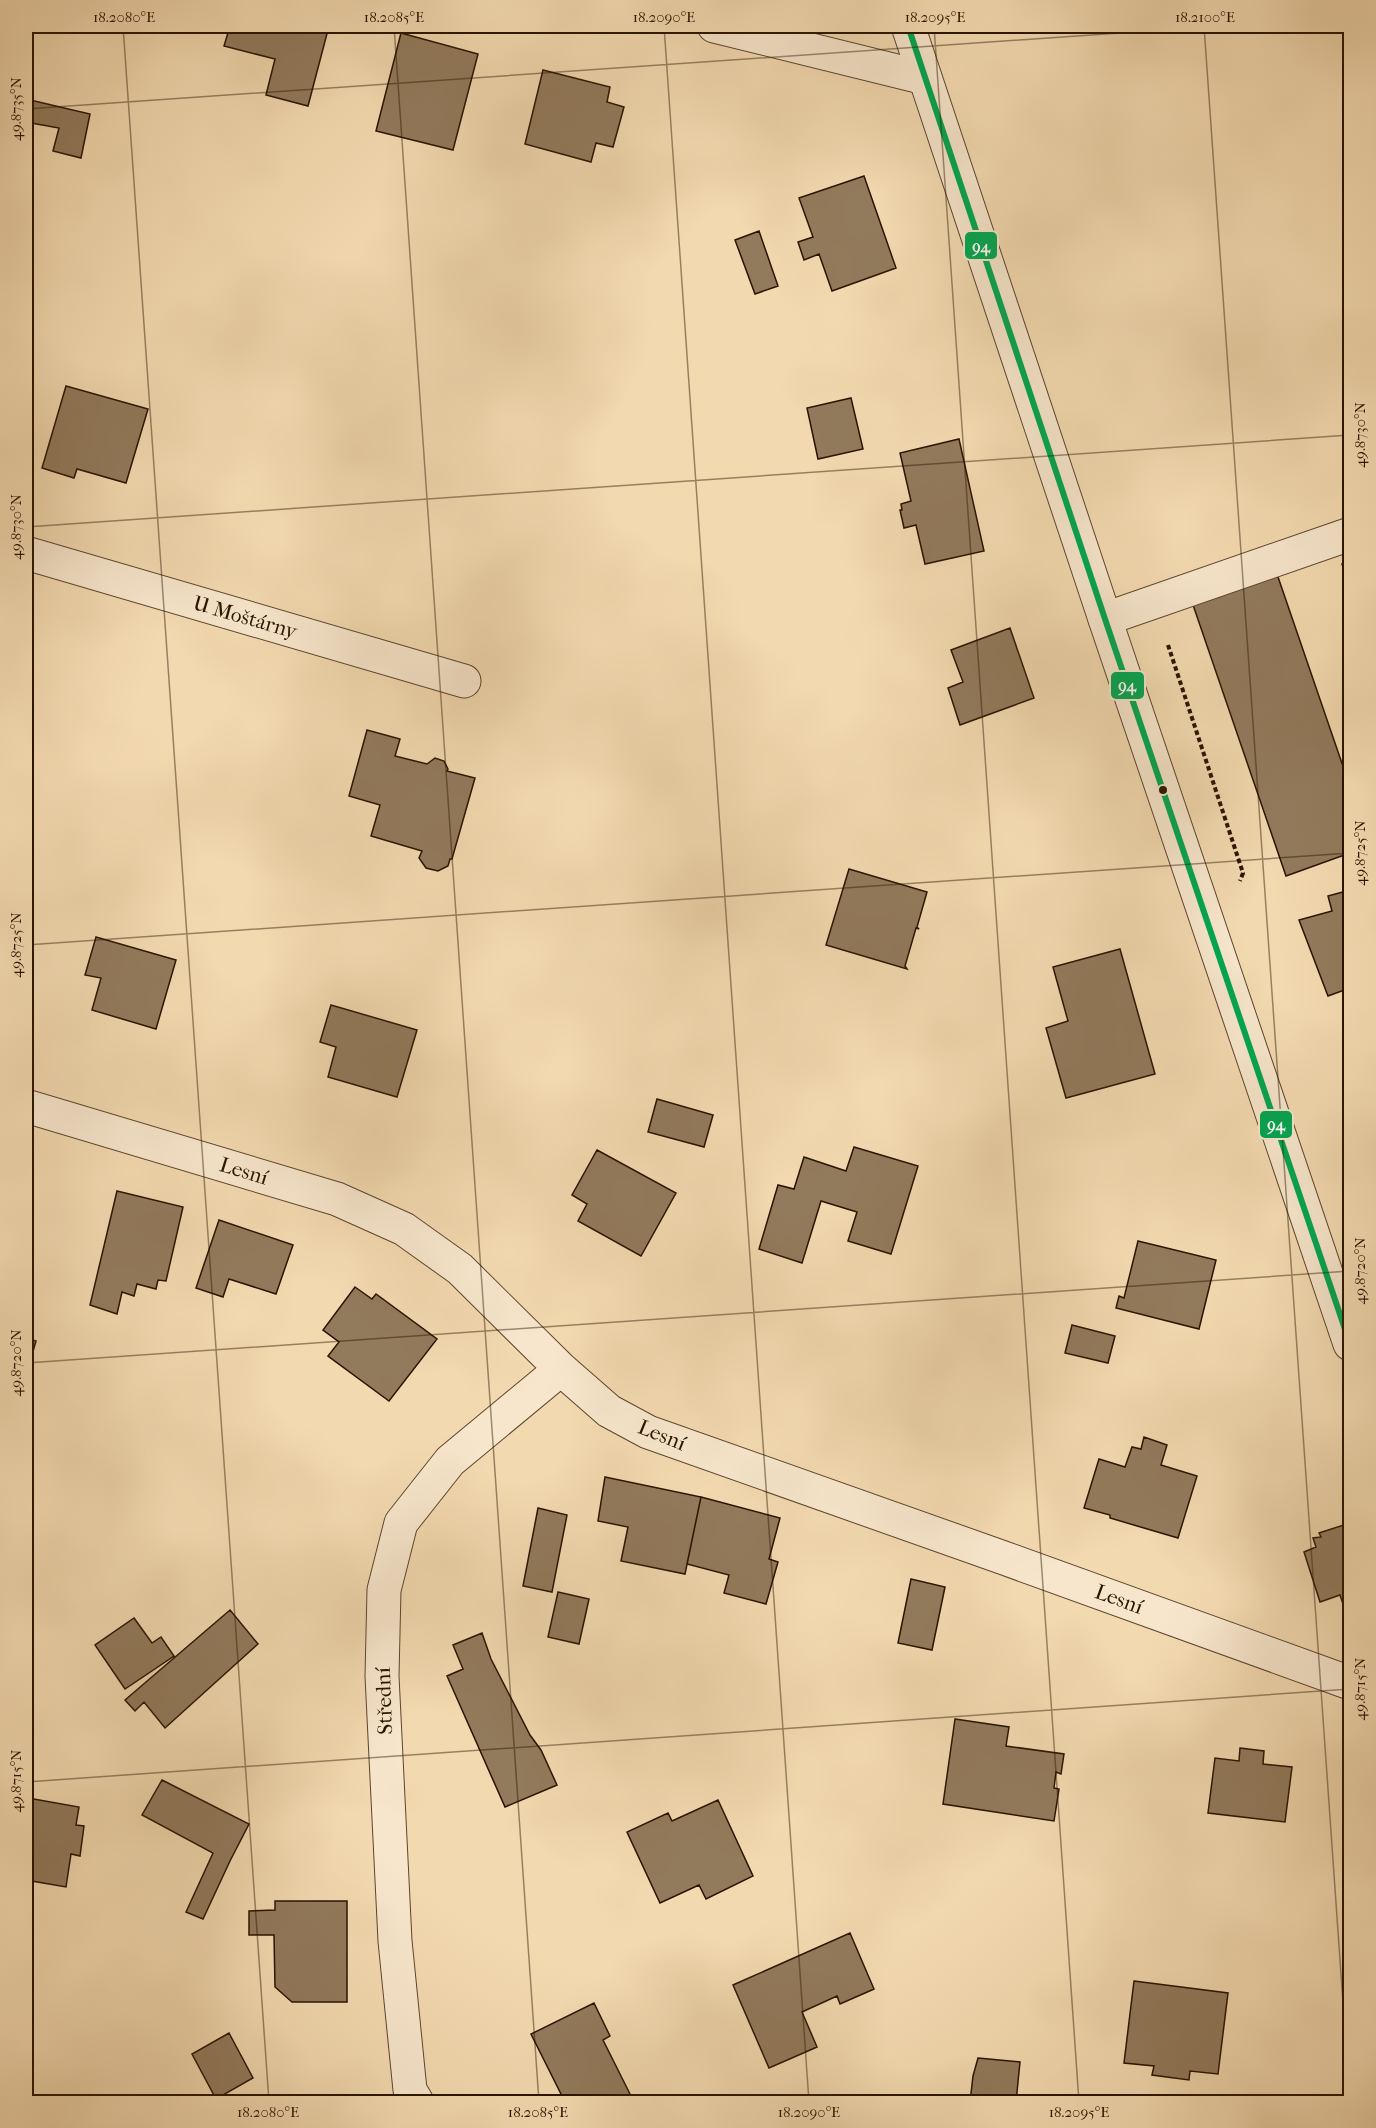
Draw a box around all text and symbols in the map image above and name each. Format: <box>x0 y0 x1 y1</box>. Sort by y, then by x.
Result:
text: 18.2080°E <box>93 8 155 26</box>
text: 18.2085°E <box>364 8 424 26</box>
text: 18.2090°E <box>633 8 695 26</box>
text: 18.2095°E <box>905 8 965 26</box>
text: 18.2100°E <box>1175 8 1235 26</box>
text: 49.8735°N <box>7 76 25 141</box>
line badge: 94 <box>964 231 998 260</box>
text: 94 <box>971 237 991 257</box>
text: 49.8730°N <box>1351 402 1369 468</box>
text: 49.8730°N <box>7 494 25 560</box>
street label: U Moštárny <box>190 591 301 644</box>
line badge: 94 <box>1110 671 1145 700</box>
text: 94 <box>1117 676 1137 696</box>
unlabelled marker <box>1157 784 1169 796</box>
text: 49.8725°N <box>1351 820 1369 886</box>
text: 49.8725°N <box>7 912 25 978</box>
line badge: 94 <box>1259 1110 1293 1139</box>
text: 94 <box>1266 1115 1286 1135</box>
street label: Lesní <box>217 1152 272 1190</box>
text: 49.8720°N <box>1351 1237 1369 1305</box>
text: 49.8720°N <box>7 1329 25 1397</box>
street label: Lesní <box>635 1415 690 1456</box>
street label: Lesní <box>1092 1579 1147 1619</box>
text: 49.8715°N <box>1351 1657 1369 1721</box>
street label: Střední <box>371 1666 397 1735</box>
text: 49.8715°N <box>7 1749 25 1813</box>
text: 18.2080°E <box>237 2103 299 2121</box>
text: 18.2085°E <box>508 2103 568 2121</box>
text: 18.2090°E <box>778 2103 840 2121</box>
text: 18.2095°E <box>1049 2103 1109 2121</box>

